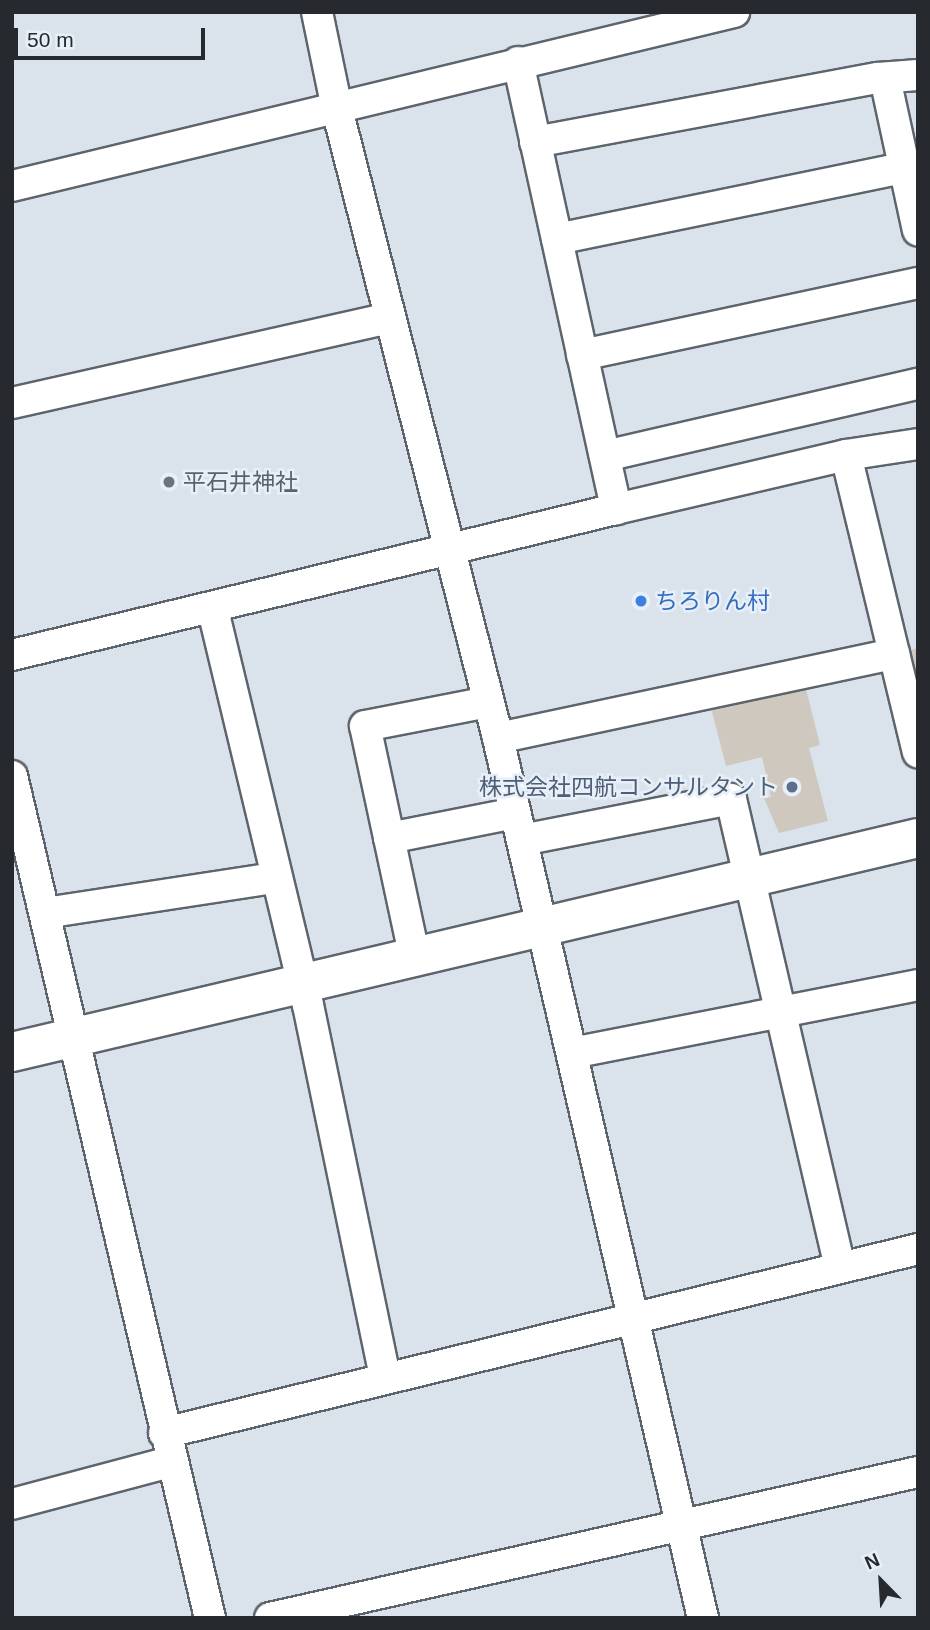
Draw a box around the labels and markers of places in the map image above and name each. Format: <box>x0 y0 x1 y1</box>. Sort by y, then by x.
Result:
place label: 平石井神社 <box>183 468 298 496</box>
marker: 平石井神社 <box>161 474 177 490</box>
place label: ちろりん村 <box>655 587 770 615</box>
marker: ちろりん村 <box>633 593 649 609</box>
place label: 株式会社四航コンサルタント <box>479 773 778 801</box>
marker: 株式会社四航コンサルタント <box>784 779 800 795</box>

